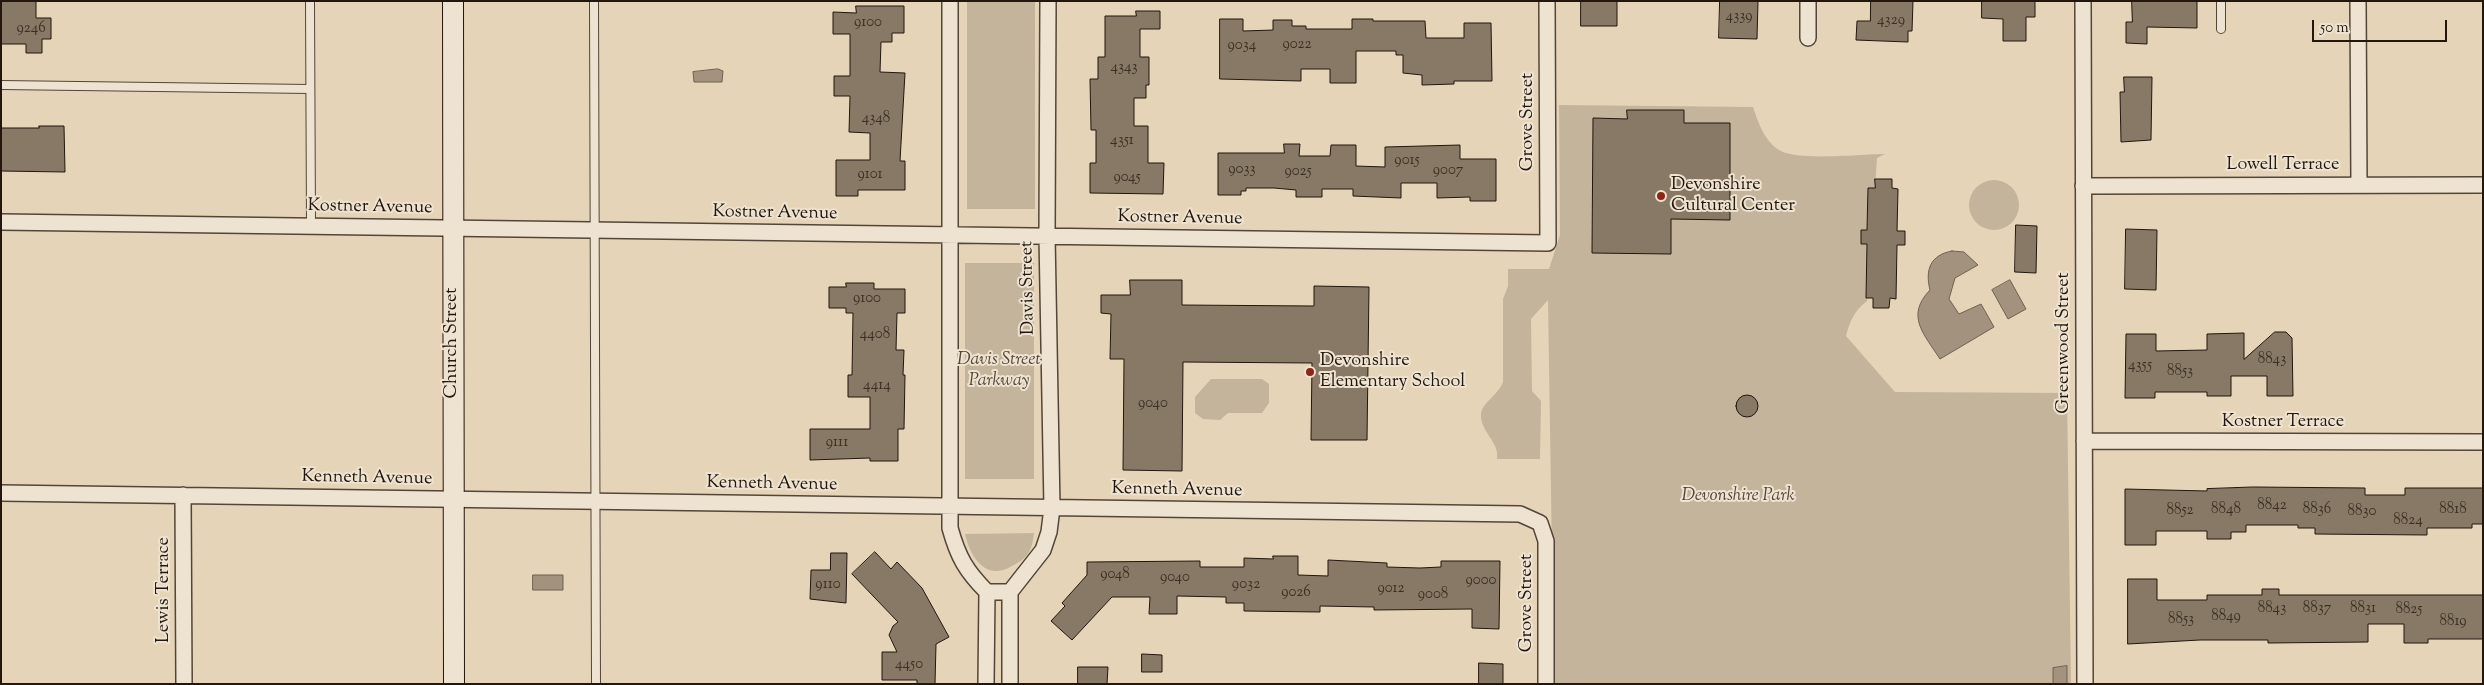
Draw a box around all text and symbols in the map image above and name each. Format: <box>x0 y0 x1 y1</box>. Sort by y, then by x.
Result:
house number: 4339 <box>1726 8 1752 26</box>
scale bar <box>2314 10 2449 42</box>
house number: 4329 <box>1877 12 1905 30</box>
house number: 9100 <box>854 14 882 32</box>
text: 50 m <box>2320 18 2349 39</box>
house number: 9246 <box>16 20 46 38</box>
house number: 9022 <box>1282 36 1312 54</box>
house number: 9034 <box>1228 37 1256 55</box>
house number: 4343 <box>1110 59 1138 77</box>
street label: Grove Street <box>1518 73 1540 171</box>
house number: 4348 <box>862 110 890 128</box>
house number: 4351 <box>1110 132 1134 150</box>
house number: 9015 <box>1394 152 1420 170</box>
street label: Lowell Terrace <box>2227 155 2339 177</box>
house number: 9033 <box>1228 161 1256 179</box>
house number: 9007 <box>1433 162 1463 180</box>
house number: 9025 <box>1284 163 1312 181</box>
house number: 9101 <box>857 166 883 184</box>
house number: 9045 <box>1113 169 1141 187</box>
place label: Devonshire Cultural Center <box>1671 175 1795 218</box>
marker: Devonshire Cultural Center <box>1655 190 1667 202</box>
street label: Kostner Avenue <box>307 196 433 220</box>
street label: Kostner Avenue <box>712 202 838 226</box>
street label: Kostner Avenue <box>1117 207 1243 231</box>
street label: Davis Street <box>1017 241 1041 335</box>
street label: Greenwood Street <box>2054 272 2076 414</box>
street label: Church Street <box>442 288 464 398</box>
house number: 9100 <box>853 290 881 308</box>
house number: 4408 <box>860 326 890 344</box>
park label: Davis Street Parkway <box>957 350 1041 392</box>
place label: Devonshire Elementary School <box>1320 351 1465 394</box>
house number: 8843 <box>2258 351 2286 369</box>
house number: 4355 <box>2128 357 2152 375</box>
house number: 8853 <box>2167 363 2193 381</box>
marker: Devonshire Elementary School <box>1304 366 1316 378</box>
house number: 4414 <box>863 377 891 395</box>
house number: 9040 <box>1138 395 1168 413</box>
street label: Kostner Terrace <box>2222 412 2344 434</box>
house number: 9111 <box>826 434 848 452</box>
street label: Kenneth Avenue <box>301 467 433 491</box>
street label: Kenneth Avenue <box>706 473 838 497</box>
street label: Kenneth Avenue <box>1111 479 1243 503</box>
park label: Devonshire Park <box>1681 486 1795 508</box>
house number: 8842 <box>2257 497 2287 515</box>
house number: 8848 <box>2211 501 2241 519</box>
house number: 8836 <box>2303 501 2331 519</box>
house number: 8818 <box>2439 501 2467 519</box>
house number: 8852 <box>2166 502 2194 520</box>
house number: 8830 <box>2348 503 2376 521</box>
house number: 8824 <box>2393 512 2423 530</box>
street label: Lewis Terrace <box>154 537 176 643</box>
street label: Grove Street <box>1517 554 1539 652</box>
house number: 9048 <box>1100 566 1130 584</box>
house number: 9040 <box>1160 569 1190 587</box>
house number: 9000 <box>1465 572 1497 590</box>
house number: 9110 <box>815 576 841 594</box>
house number: 9032 <box>1232 576 1260 594</box>
house number: 9012 <box>1377 580 1405 598</box>
house number: 9026 <box>1281 584 1311 602</box>
house number: 9008 <box>1418 586 1448 604</box>
house number: 8843 <box>2258 600 2286 618</box>
house number: 8837 <box>2303 600 2331 618</box>
house number: 8831 <box>2350 600 2376 618</box>
house number: 8825 <box>2396 601 2422 619</box>
house number: 8849 <box>2211 608 2241 626</box>
house number: 8853 <box>2168 611 2194 629</box>
house number: 8819 <box>2439 613 2467 631</box>
house number: 4450 <box>895 656 923 674</box>

